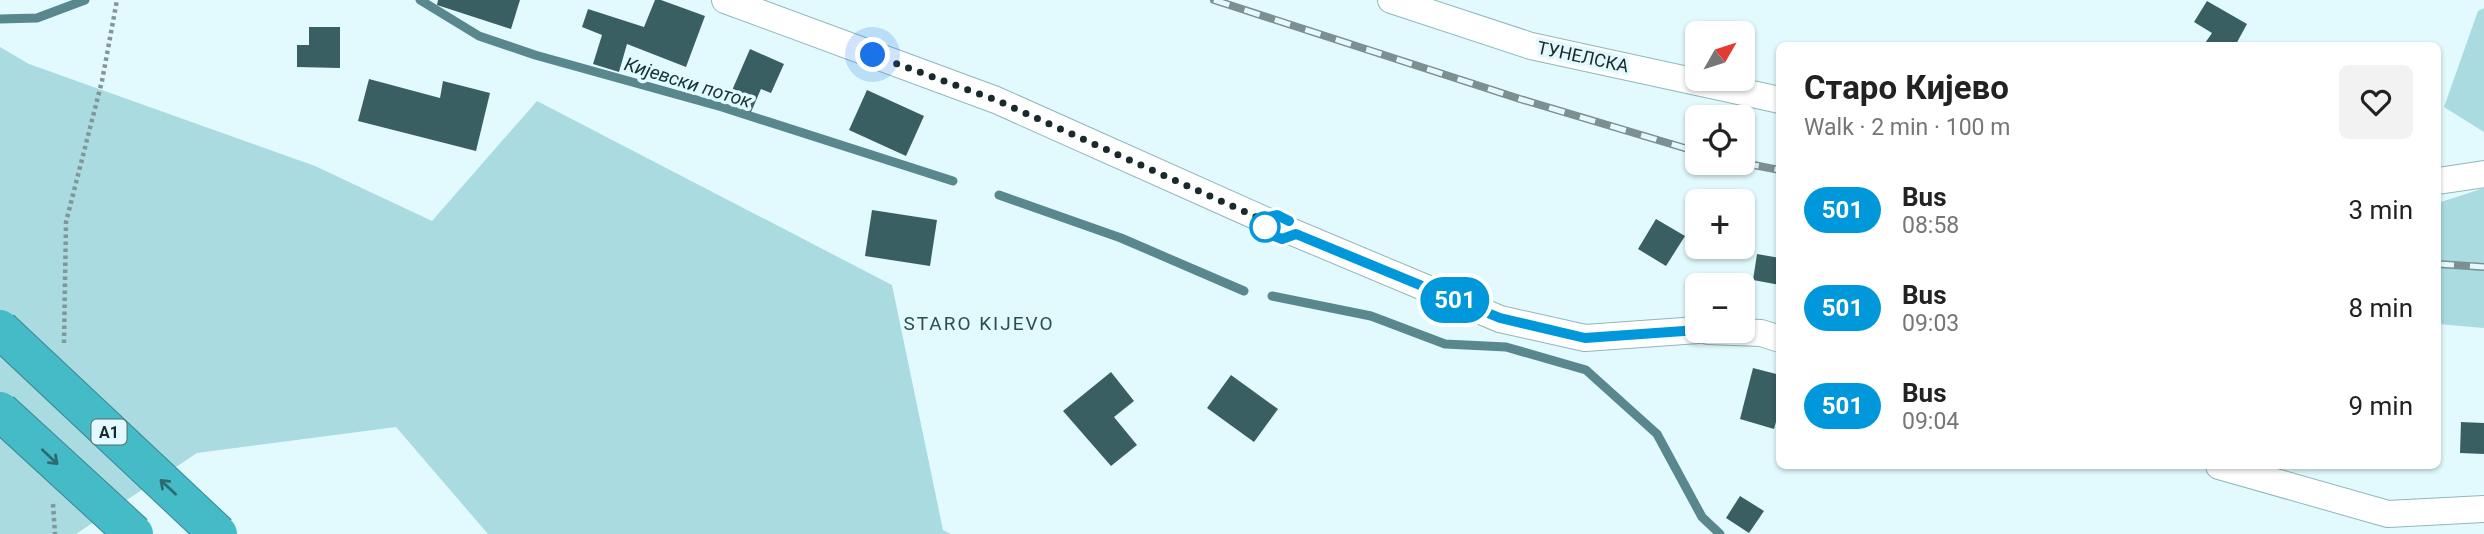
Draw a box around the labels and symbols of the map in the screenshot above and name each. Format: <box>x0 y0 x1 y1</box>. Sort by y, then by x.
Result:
north arrow <box>1685 21 1755 91</box>
your location <box>855 37 890 72</box>
street label: ТУНЕЛСКА <box>1535 37 1631 76</box>
water label: Кијевски поток <box>621 52 755 113</box>
unlabelled marker <box>1250 212 1280 242</box>
line badge: 501 <box>1415 277 1495 323</box>
district label: STARO KIJEVO <box>903 312 1055 335</box>
road number: A1 <box>92 420 126 444</box>
one-way arrow <box>41 449 59 465</box>
one-way arrow <box>160 479 177 496</box>

